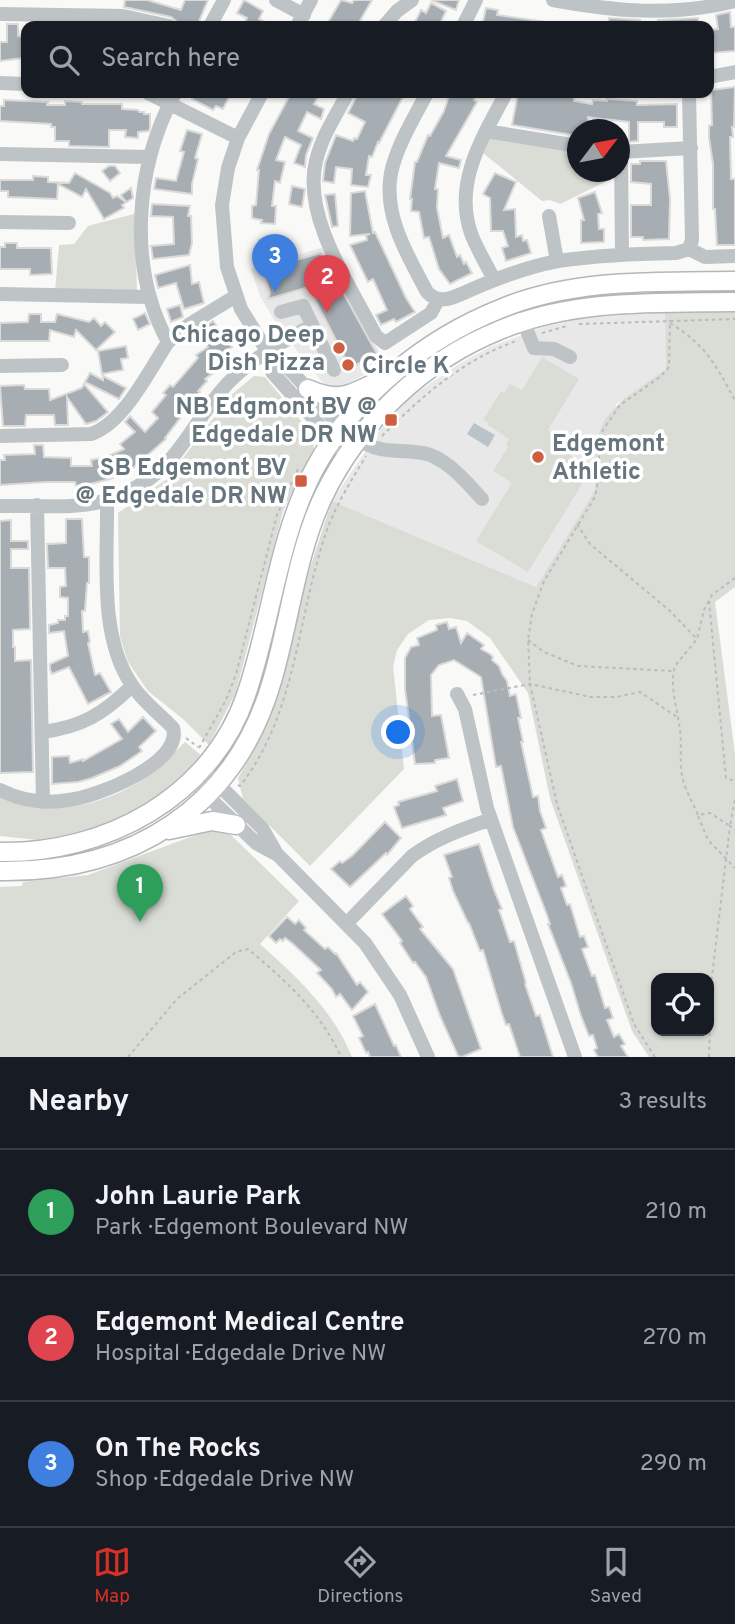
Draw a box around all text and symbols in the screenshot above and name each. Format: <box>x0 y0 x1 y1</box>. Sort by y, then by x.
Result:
search box <box>21 21 714 98</box>
icon: search <box>45 41 83 79</box>
text: Search here <box>101 43 240 76</box>
north arrow <box>567 119 630 182</box>
pin: 3 <box>252 234 298 292</box>
pin: 2 <box>304 255 350 313</box>
place label: Chicago Deep Dish Pizza <box>171 321 325 379</box>
marker: Chicago Deep Dish Pizza <box>331 340 347 356</box>
place label: Circle K <box>362 352 450 382</box>
marker: Circle K <box>340 357 356 373</box>
place label: NB Edgmont BV @ Edgedale DR NW <box>175 393 377 451</box>
marker: NB Edgmont BV @ Edgedale DR NW <box>383 412 399 428</box>
place label: Edgemont Athletic <box>552 430 665 488</box>
marker: Edgemont Athletic <box>530 449 546 465</box>
place label: SB Edgemont BV @ Edgedale DR NW <box>75 454 287 512</box>
marker: SB Edgemont BV @ Edgedale DR NW <box>293 473 309 489</box>
your location <box>381 715 415 749</box>
pin: 1 <box>117 864 163 922</box>
map controls <box>651 973 714 1036</box>
button: locate <box>651 973 714 1036</box>
text: Nearby <box>28 1084 129 1121</box>
text: 3 results <box>618 1088 707 1117</box>
text: John Laurie Park <box>95 1181 301 1214</box>
text: 1 <box>46 1198 56 1227</box>
text: 210 m <box>645 1198 707 1227</box>
text: Park · Edgemont Boulevard NW <box>95 1214 409 1243</box>
text: Edgemont Medical Centre <box>95 1307 405 1340</box>
text: 2 <box>44 1324 58 1353</box>
text: 270 m <box>642 1324 707 1353</box>
text: Hospital · Edgedale Drive NW <box>95 1340 386 1369</box>
text: On The Rocks <box>95 1433 261 1466</box>
text: 3 <box>44 1450 58 1479</box>
text: 290 m <box>640 1450 707 1479</box>
text: Shop · Edgedale Drive NW <box>95 1466 354 1495</box>
tab: Map <box>93 1543 131 1609</box>
tab: Directions <box>317 1543 404 1609</box>
tab: Saved <box>590 1543 642 1609</box>

